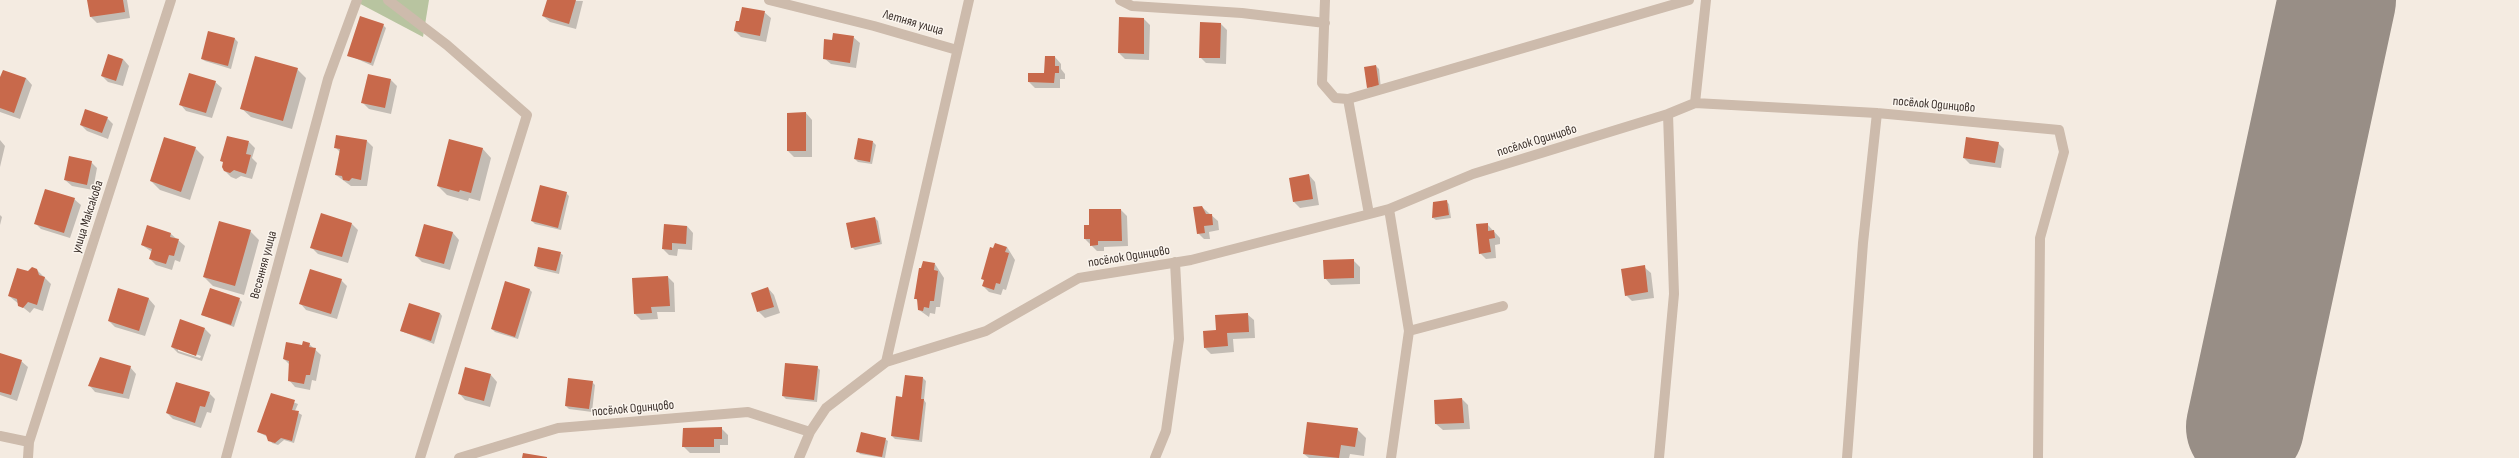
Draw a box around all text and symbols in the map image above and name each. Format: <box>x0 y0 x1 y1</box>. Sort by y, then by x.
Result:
street label: Летняя улица <box>881 7 945 39</box>
street label: посёлок Одинцово <box>1892 94 1976 116</box>
street label: посёлок Одинцово <box>1495 121 1579 161</box>
street label: улица Максакова <box>69 179 107 255</box>
street label: Весенняя улица <box>247 229 281 301</box>
street label: посёлок Одинцово <box>1087 243 1171 271</box>
street label: посёлок Одинцово <box>591 398 675 420</box>

